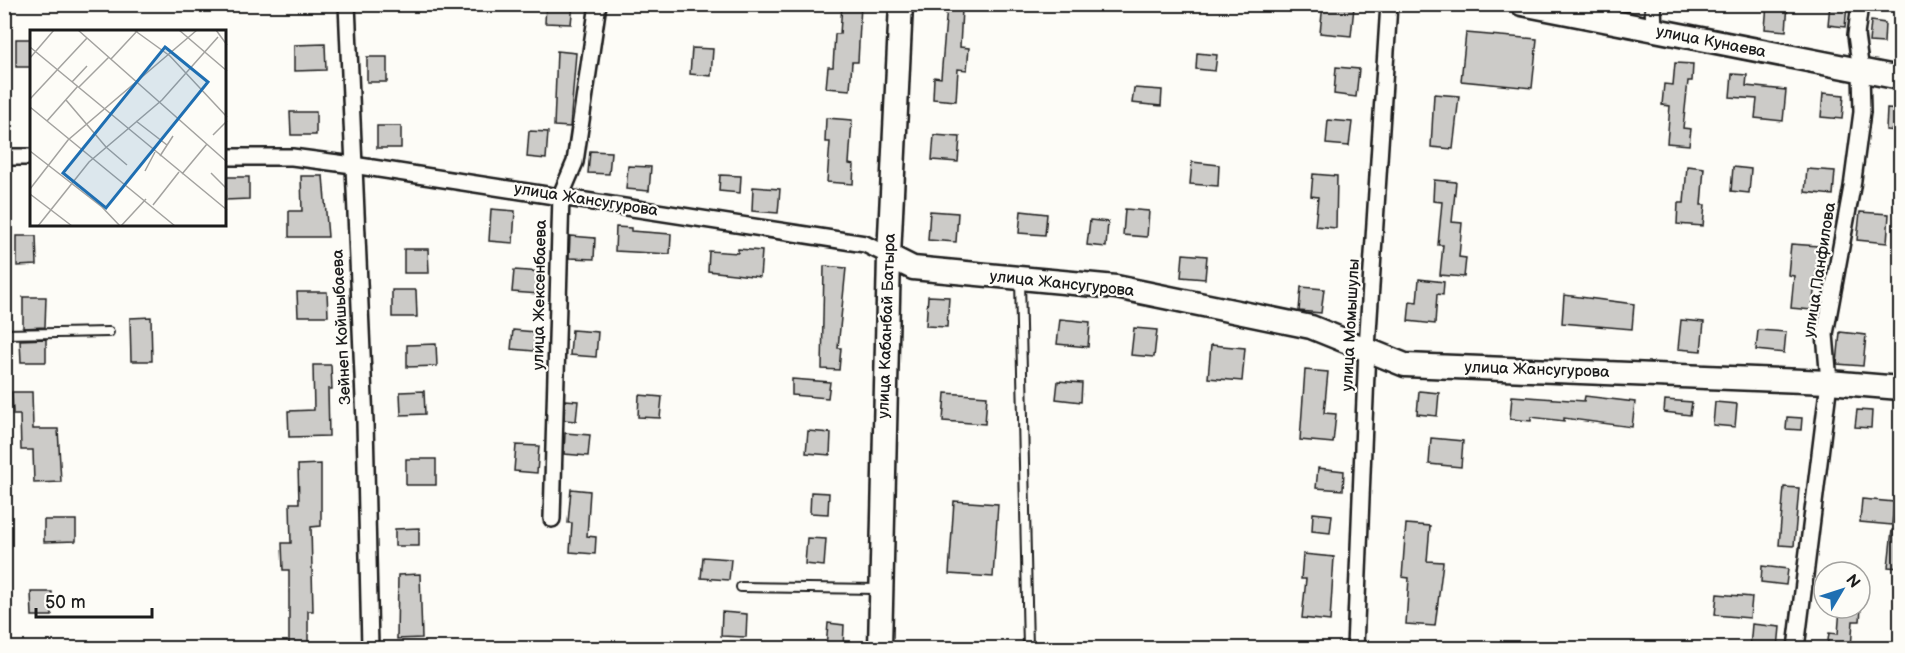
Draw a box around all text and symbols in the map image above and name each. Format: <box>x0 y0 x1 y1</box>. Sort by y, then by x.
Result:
street label: улица Кунаева <box>1654 22 1768 62</box>
inset map <box>30 30 226 226</box>
street label: улица Жансугурова <box>513 179 660 221</box>
street label: улица Панфилова <box>1800 200 1840 339</box>
street label: улица Жексенбаева <box>529 219 551 370</box>
street label: улица Кабанбай Батыра <box>874 233 900 419</box>
street label: Зейнеп Койшыбаева <box>328 248 356 405</box>
street label: улица Момышулы <box>1338 258 1364 392</box>
street label: улица Жансугурова <box>989 267 1136 301</box>
street label: улица Жансугурова <box>1464 358 1610 382</box>
north arrow <box>1812 560 1872 620</box>
text: N <box>1841 571 1864 592</box>
scale bar <box>36 581 152 619</box>
text: 50 m <box>45 592 86 613</box>

